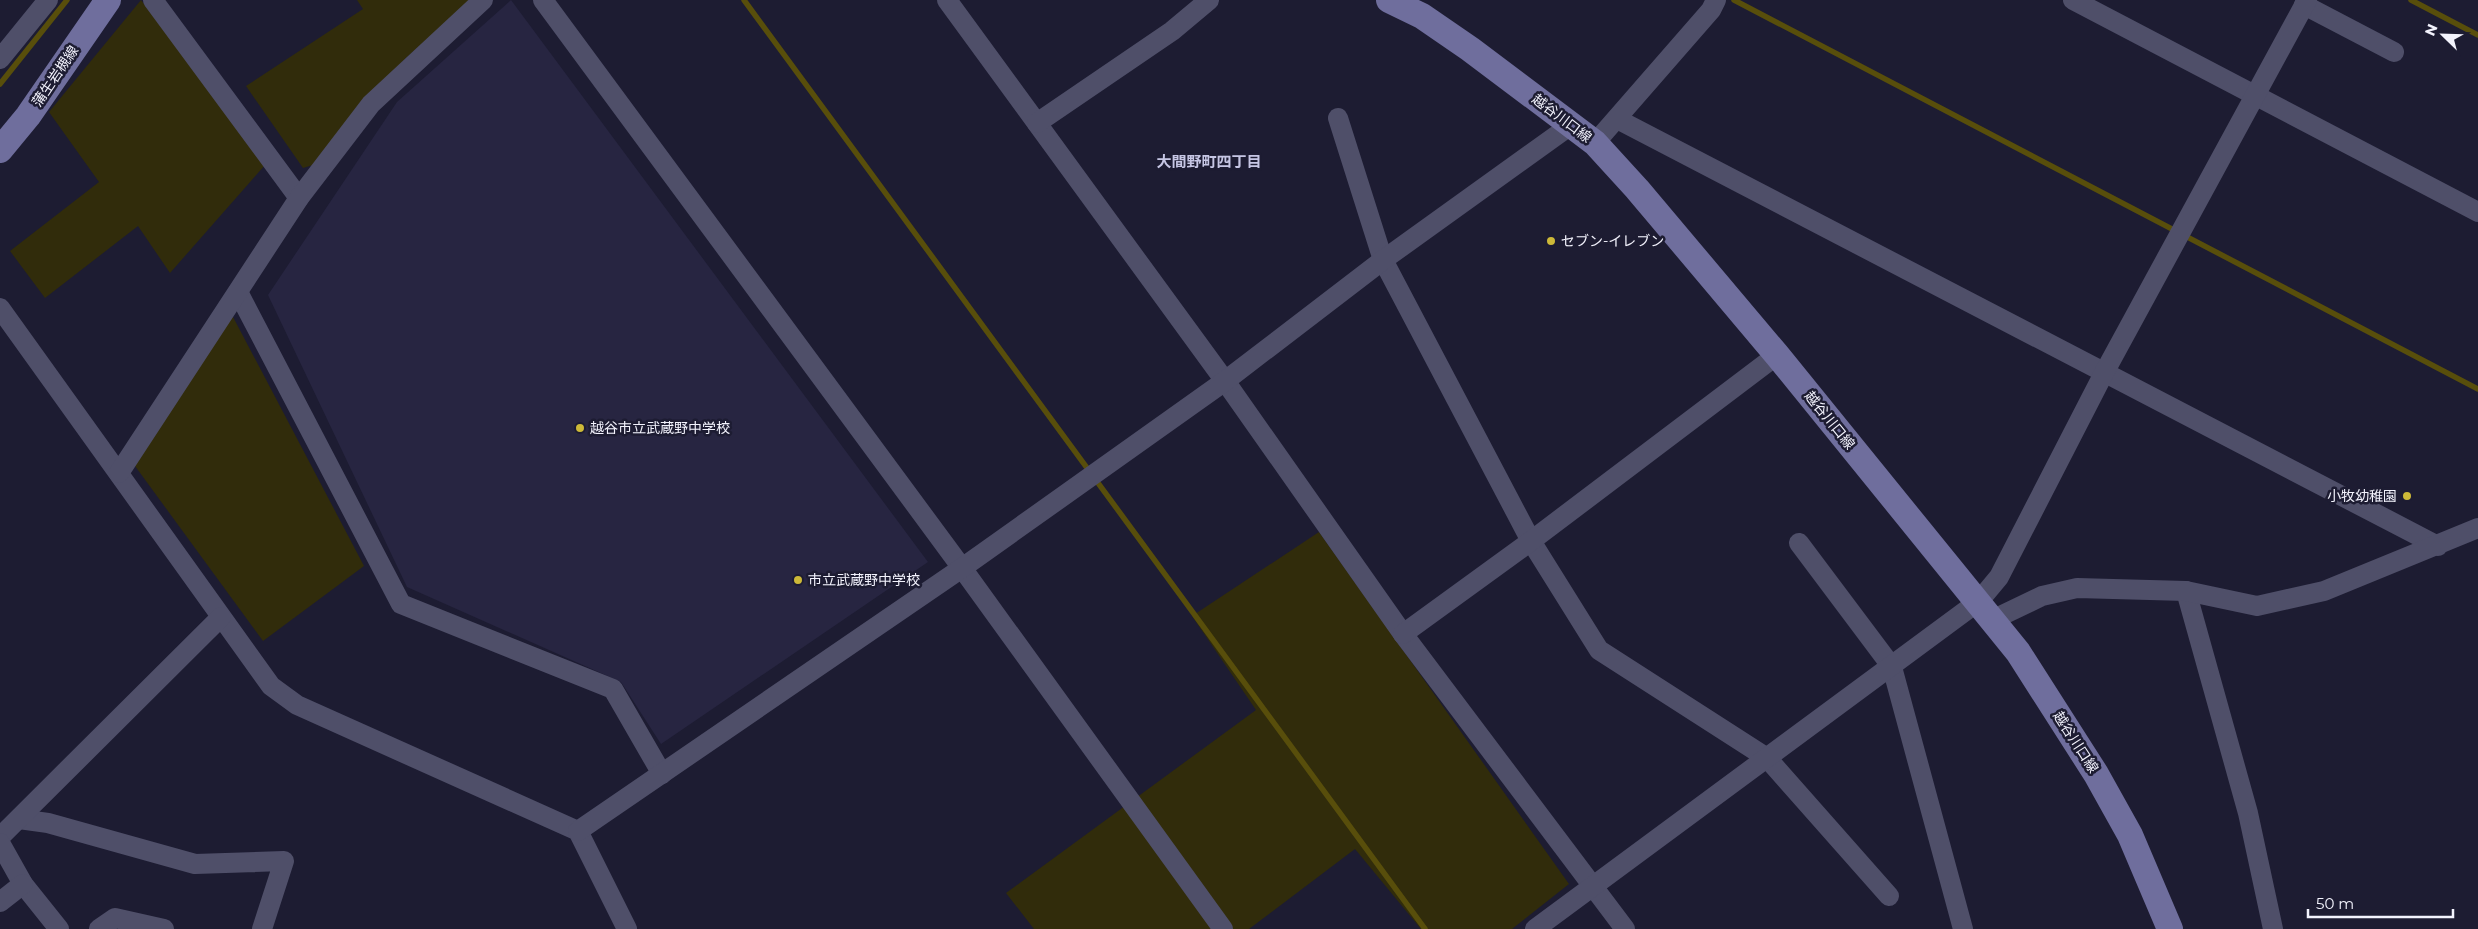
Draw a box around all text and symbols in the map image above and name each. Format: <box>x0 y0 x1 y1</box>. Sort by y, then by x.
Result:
north arrow <box>2418 10 2468 60</box>
text: N <box>2421 21 2442 39</box>
street label: 蒲生岩槻線 <box>28 42 82 110</box>
street label: 越谷川口線 <box>1529 90 1595 146</box>
district label: 大間野町四丁目 <box>1156 152 1262 171</box>
place label: セブン-イレブン <box>1561 232 1664 250</box>
marker: セブン-イレブン <box>1545 235 1557 247</box>
street label: 越谷川口線 <box>1801 387 1859 453</box>
place label: 越谷市立武蔵野中学校 <box>590 419 730 437</box>
marker: 越谷市立武蔵野中学校 <box>574 422 586 434</box>
place label: 小牧幼稚園 <box>2327 487 2397 505</box>
marker: 小牧幼稚園 <box>2401 490 2413 502</box>
place label: 市立武蔵野中学校 <box>808 571 920 589</box>
marker: 市立武蔵野中学校 <box>792 574 804 586</box>
street label: 越谷川口線 <box>2049 708 2103 776</box>
scale bar <box>2308 886 2453 918</box>
text: 50 m <box>2316 894 2354 913</box>

